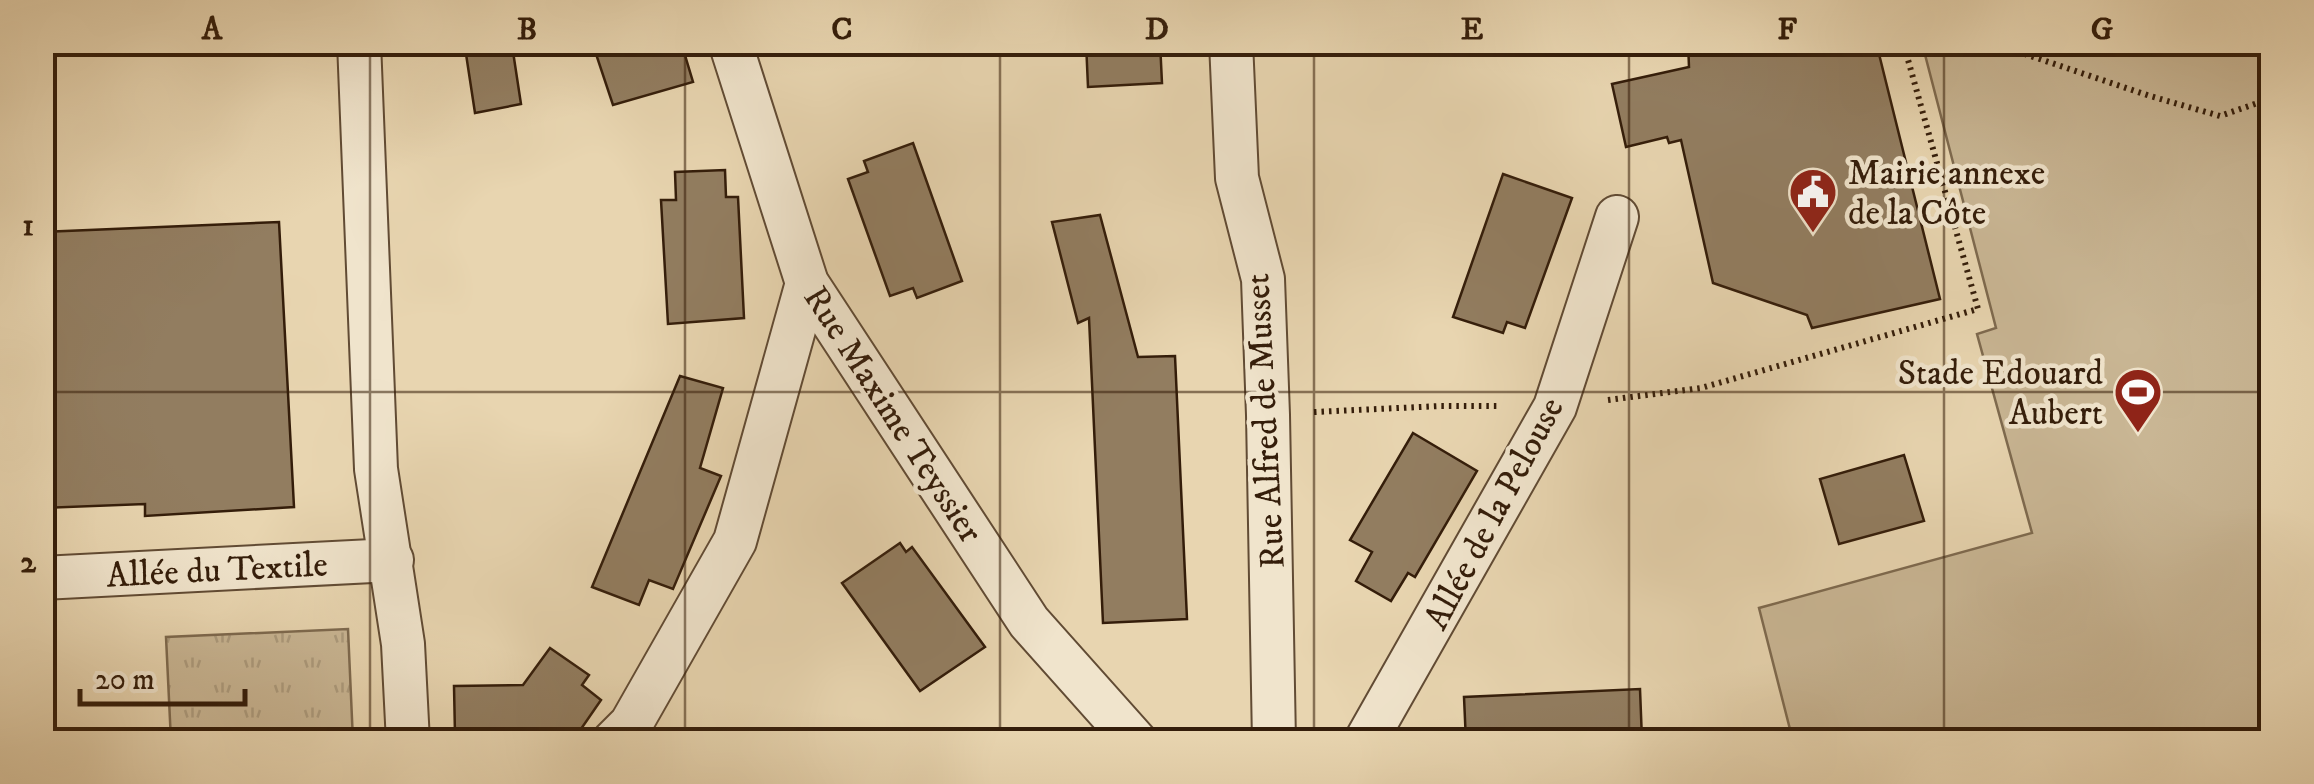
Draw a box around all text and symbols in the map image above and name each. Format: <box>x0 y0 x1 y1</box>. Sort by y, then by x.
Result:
text: A <box>201 10 224 50</box>
text: B <box>517 10 537 50</box>
text: C <box>831 10 853 50</box>
text: D <box>1145 10 1169 50</box>
text: E <box>1461 10 1484 50</box>
text: F <box>1777 10 1797 50</box>
text: G <box>2091 10 2114 50</box>
place label: Mairie annexe de la Côte <box>1848 152 2045 236</box>
public building icon: Mairie annexe de la Côte <box>1787 166 1839 234</box>
text: 1 <box>22 206 34 246</box>
street label: Rue Alfred de Musset <box>1236 272 1296 570</box>
street label: Rue Maxime Teyssier <box>793 278 992 552</box>
place label: Stade Edouard Aubert <box>1898 352 2104 436</box>
sports icon: Stade Edouard Aubert <box>2112 366 2164 434</box>
street label: Allée de la Pelouse <box>1415 390 1574 638</box>
text: 2 <box>20 543 36 583</box>
street label: Allée du Textile <box>105 543 329 599</box>
scale bar <box>80 644 245 706</box>
text: 20 m <box>95 662 155 699</box>

